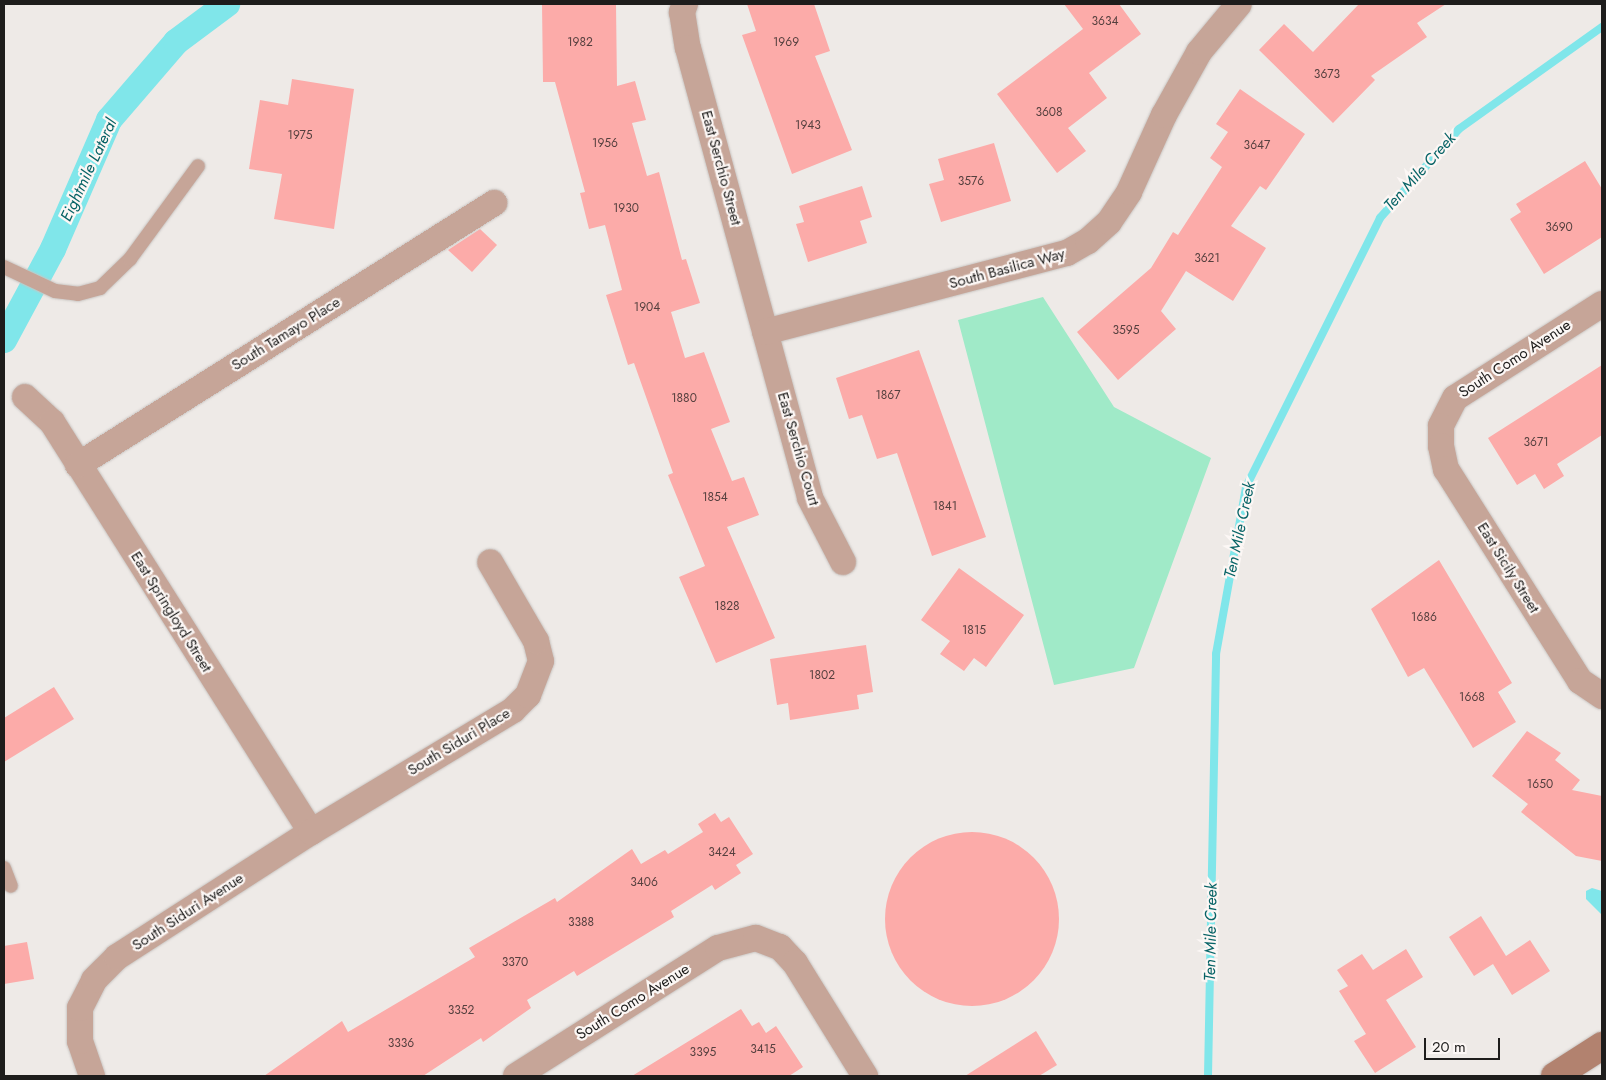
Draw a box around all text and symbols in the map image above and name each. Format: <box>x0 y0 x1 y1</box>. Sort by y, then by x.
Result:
house number: 3634 <box>1091 15 1119 29</box>
house number: 1982 <box>567 36 593 50</box>
house number: 1969 <box>773 36 799 50</box>
house number: 3673 <box>1314 68 1340 82</box>
house number: 3608 <box>1035 106 1063 120</box>
street label: East Serchio Street <box>697 109 745 227</box>
water label: Eightmile Lateral <box>57 116 121 224</box>
house number: 1943 <box>795 119 821 133</box>
house number: 1975 <box>287 129 313 143</box>
water label: Ten Mile Creek <box>1380 129 1460 215</box>
house number: 1956 <box>592 137 618 151</box>
house number: 3647 <box>1244 139 1270 153</box>
house number: 3576 <box>958 175 984 189</box>
house number: 1930 <box>613 202 639 216</box>
house number: 3690 <box>1545 221 1573 235</box>
street label: South Basilica Way <box>947 245 1067 293</box>
house number: 3621 <box>1194 252 1220 266</box>
street label: South Tamayo Place <box>228 293 344 375</box>
house number: 1904 <box>634 301 660 315</box>
street label: South Como Avenue <box>1456 316 1574 402</box>
house number: 3595 <box>1113 324 1139 338</box>
house number: 1867 <box>875 389 901 403</box>
street label: East Serchio Court <box>773 390 823 508</box>
house number: 1880 <box>671 392 697 406</box>
house number: 3671 <box>1523 436 1549 450</box>
water label: Ten Mile Creek <box>1220 480 1260 580</box>
house number: 1854 <box>702 491 728 505</box>
house number: 1841 <box>933 500 957 514</box>
street label: East Sicily Street <box>1473 519 1543 617</box>
street label: East Springloyd Street <box>127 548 215 676</box>
house number: 1828 <box>714 600 740 614</box>
house number: 1686 <box>1411 611 1437 625</box>
house number: 1815 <box>962 624 986 638</box>
house number: 1802 <box>809 669 835 683</box>
house number: 1668 <box>1459 691 1485 705</box>
street label: South Siduri Place <box>405 704 513 780</box>
house number: 1650 <box>1527 778 1553 792</box>
house number: 3424 <box>708 846 736 860</box>
street label: South Siduri Avenue <box>129 869 247 955</box>
house number: 3406 <box>630 876 658 890</box>
water label: Ten Mile Creek <box>1201 883 1221 981</box>
house number: 3388 <box>568 916 594 930</box>
house number: 3370 <box>502 956 528 970</box>
street label: South Como Avenue <box>573 960 693 1044</box>
house number: 3352 <box>448 1004 474 1018</box>
scale bar <box>1426 1028 1502 1060</box>
text: 20 m <box>1432 1036 1466 1058</box>
house number: 3336 <box>388 1037 414 1051</box>
house number: 3415 <box>750 1043 776 1057</box>
house number: 3395 <box>690 1046 716 1060</box>

